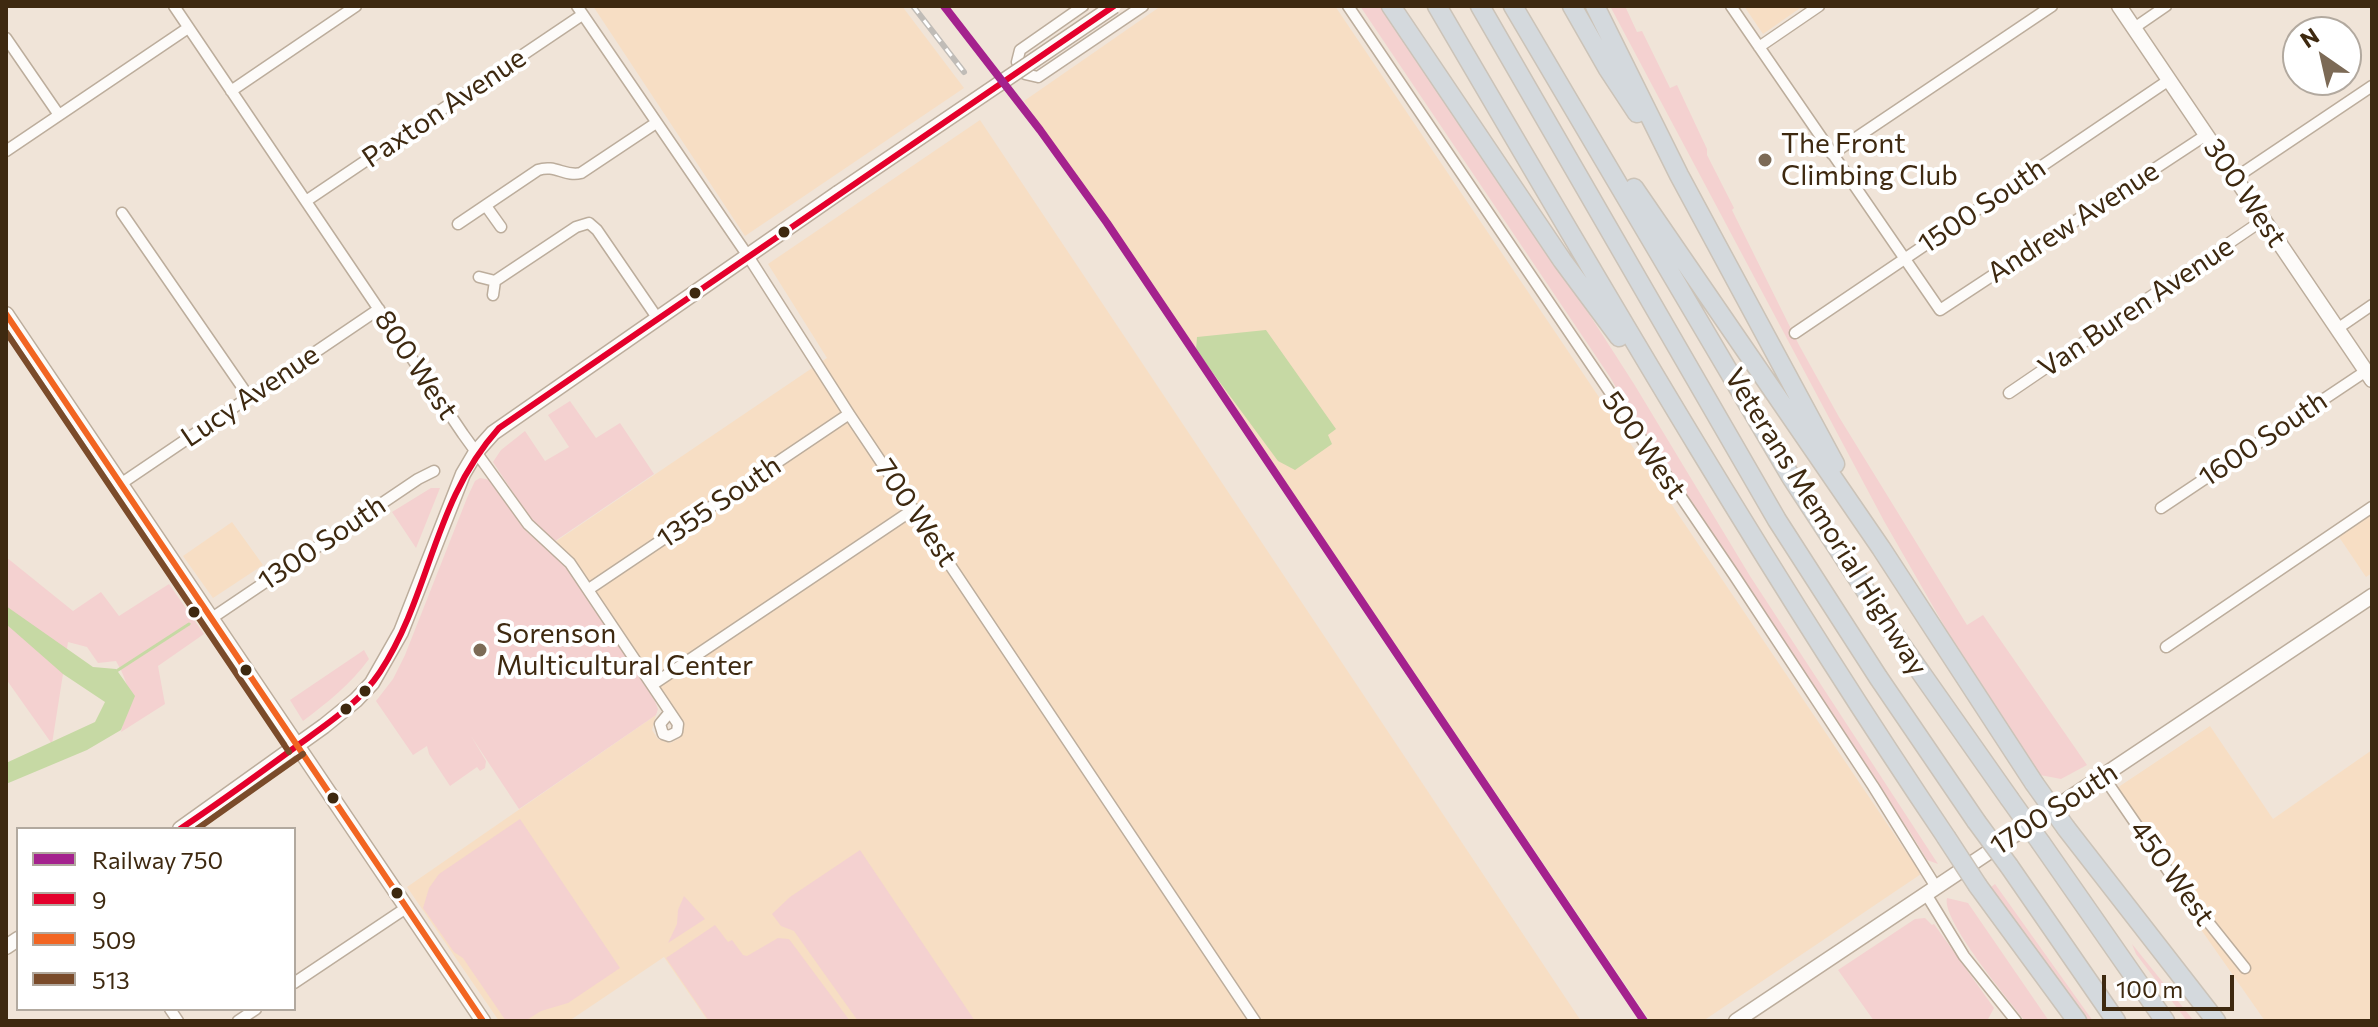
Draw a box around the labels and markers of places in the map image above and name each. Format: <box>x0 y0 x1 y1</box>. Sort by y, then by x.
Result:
place label: The Front Climbing Club <box>1781 127 1958 193</box>
marker: The Front Climbing Club <box>1756 151 1774 169</box>
unlabelled marker <box>776 224 792 240</box>
unlabelled marker <box>687 285 703 301</box>
unlabelled marker <box>186 604 202 620</box>
place label: Sorenson Multicultural Center <box>496 617 753 683</box>
marker: Sorenson Multicultural Center <box>471 641 489 659</box>
unlabelled marker <box>238 662 254 678</box>
unlabelled marker <box>357 683 373 699</box>
unlabelled marker <box>338 701 354 717</box>
unlabelled marker <box>325 790 341 806</box>
unlabelled marker <box>389 885 405 901</box>

